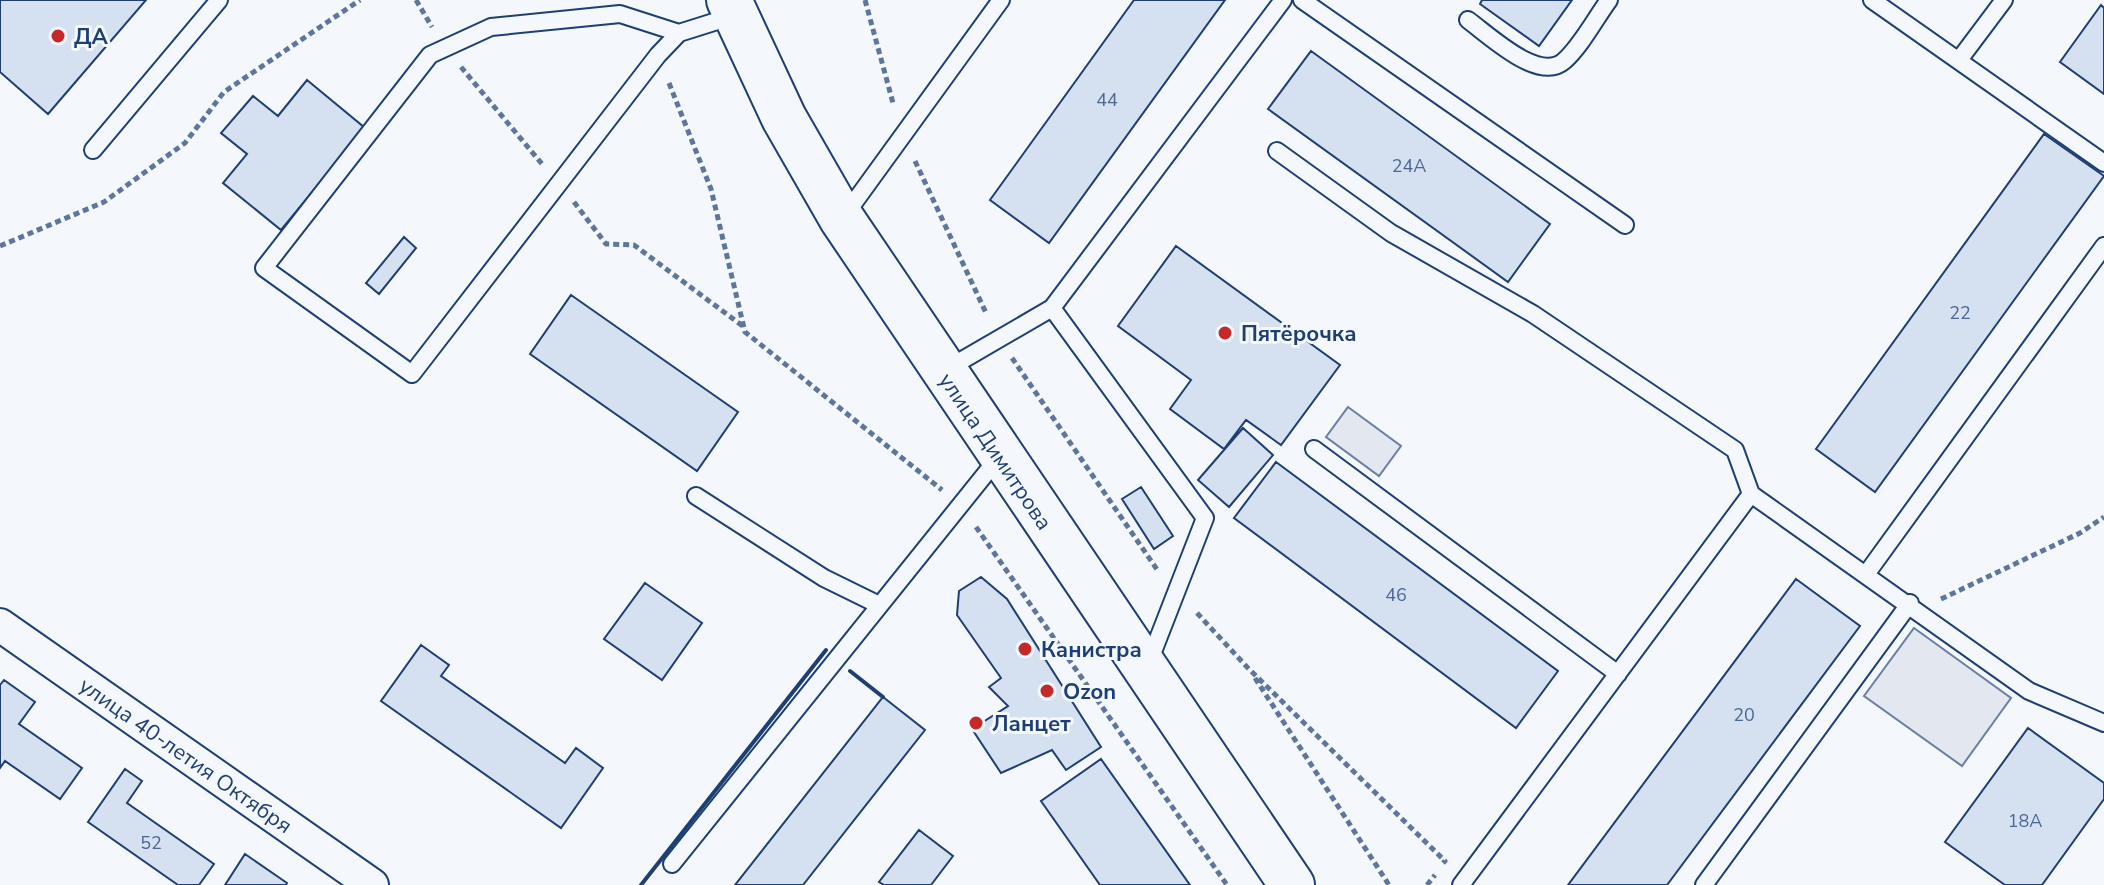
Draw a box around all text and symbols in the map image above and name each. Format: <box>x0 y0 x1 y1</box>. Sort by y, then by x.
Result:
place label: ДА <box>74 22 109 52</box>
marker: ДА <box>49 27 67 45</box>
house number: 44 <box>1096 88 1118 112</box>
house number: 24А <box>1392 154 1426 178</box>
house number: 22 <box>1949 301 1971 325</box>
place label: Пятёрочка <box>1241 319 1357 349</box>
marker: Пятёрочка <box>1216 324 1234 342</box>
street label: улица Димитрова <box>931 367 1059 536</box>
house number: 46 <box>1385 583 1407 607</box>
place label: Канистра <box>1041 635 1142 665</box>
marker: Канистра <box>1016 640 1034 658</box>
street label: улица 40-летия Октября <box>73 671 298 841</box>
place label: Ozon <box>1063 677 1116 707</box>
marker: Ozon <box>1038 682 1056 700</box>
house number: 20 <box>1733 703 1755 727</box>
place label: Ланцет <box>992 709 1071 739</box>
marker: Ланцет <box>967 714 985 732</box>
house number: 18А <box>2008 809 2042 833</box>
house number: 52 <box>140 831 162 855</box>

